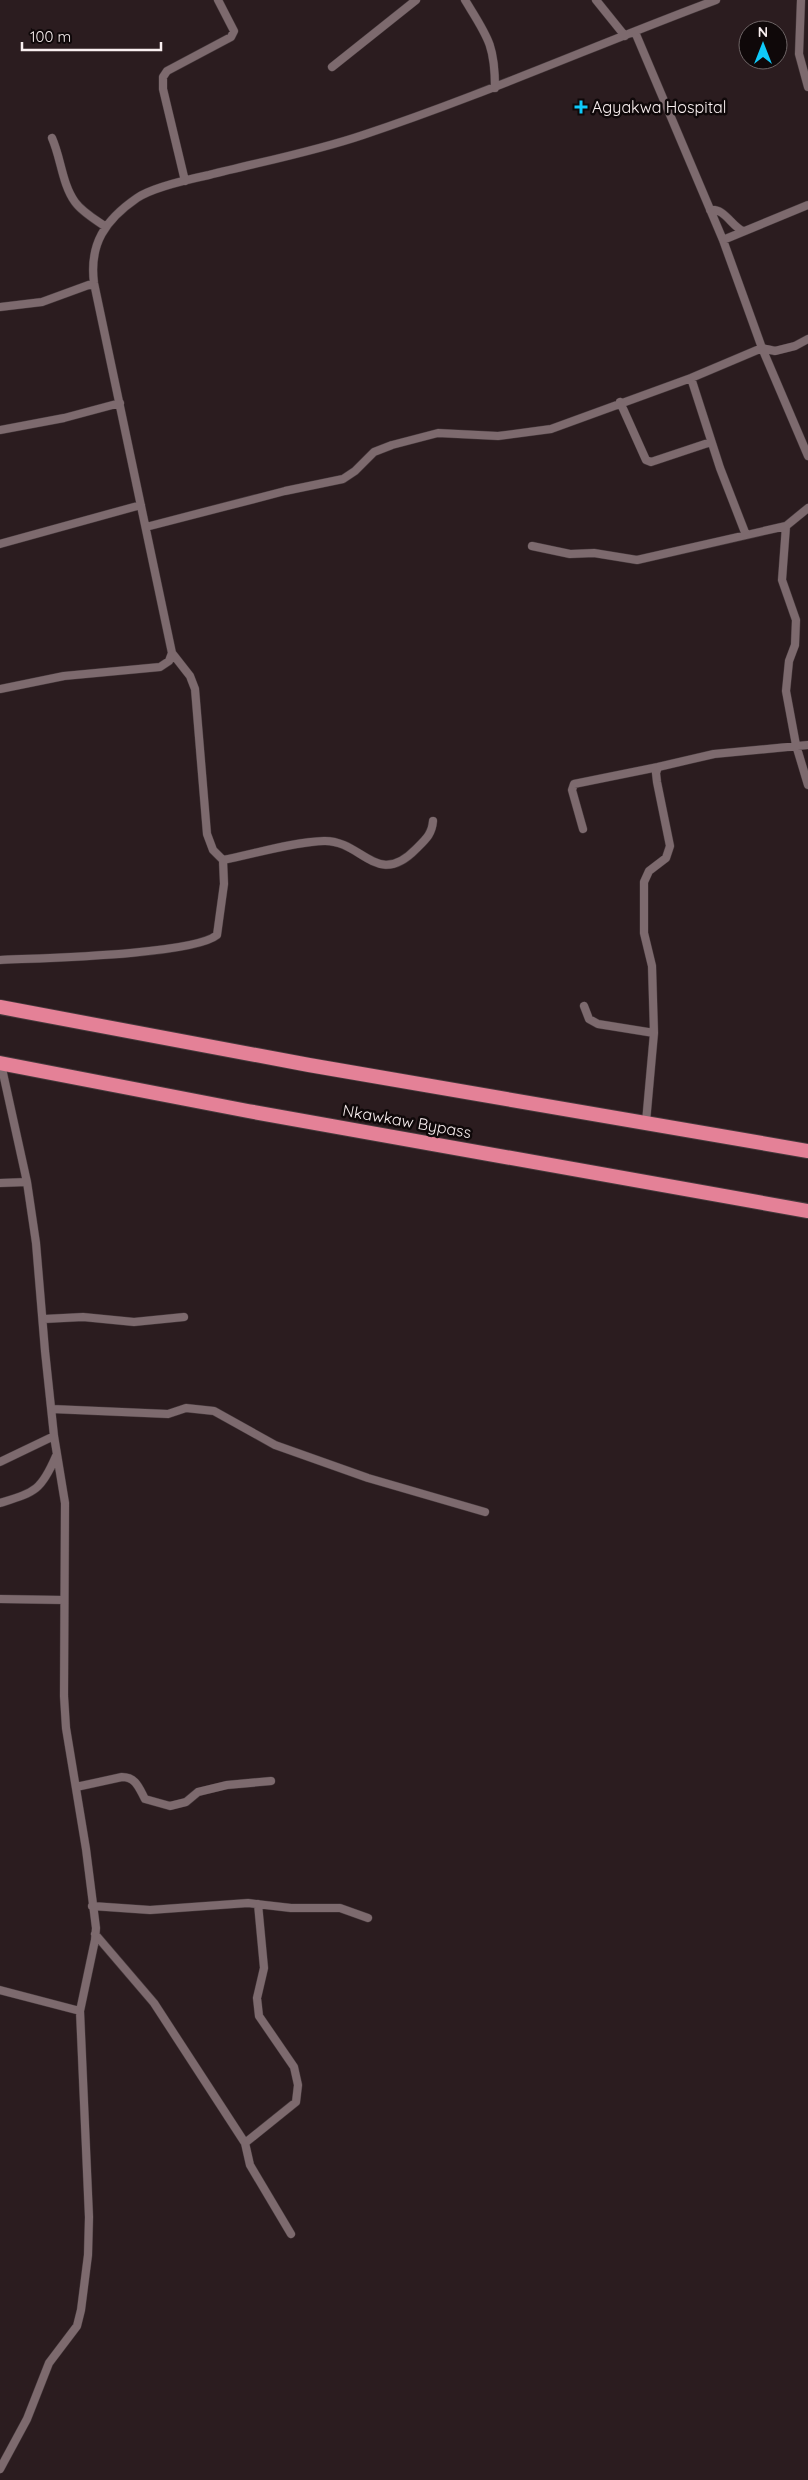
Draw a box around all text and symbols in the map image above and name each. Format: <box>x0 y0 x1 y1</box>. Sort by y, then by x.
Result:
scale bar <box>22 20 161 52</box>
north arrow <box>738 20 788 70</box>
text: N <box>758 23 768 41</box>
text: 100 m <box>30 27 71 46</box>
place label: Agyakwa Hospital <box>592 97 726 117</box>
marker: Agyakwa Hospital <box>574 100 588 114</box>
street label: Nkawkaw Bypass <box>341 1100 473 1142</box>

